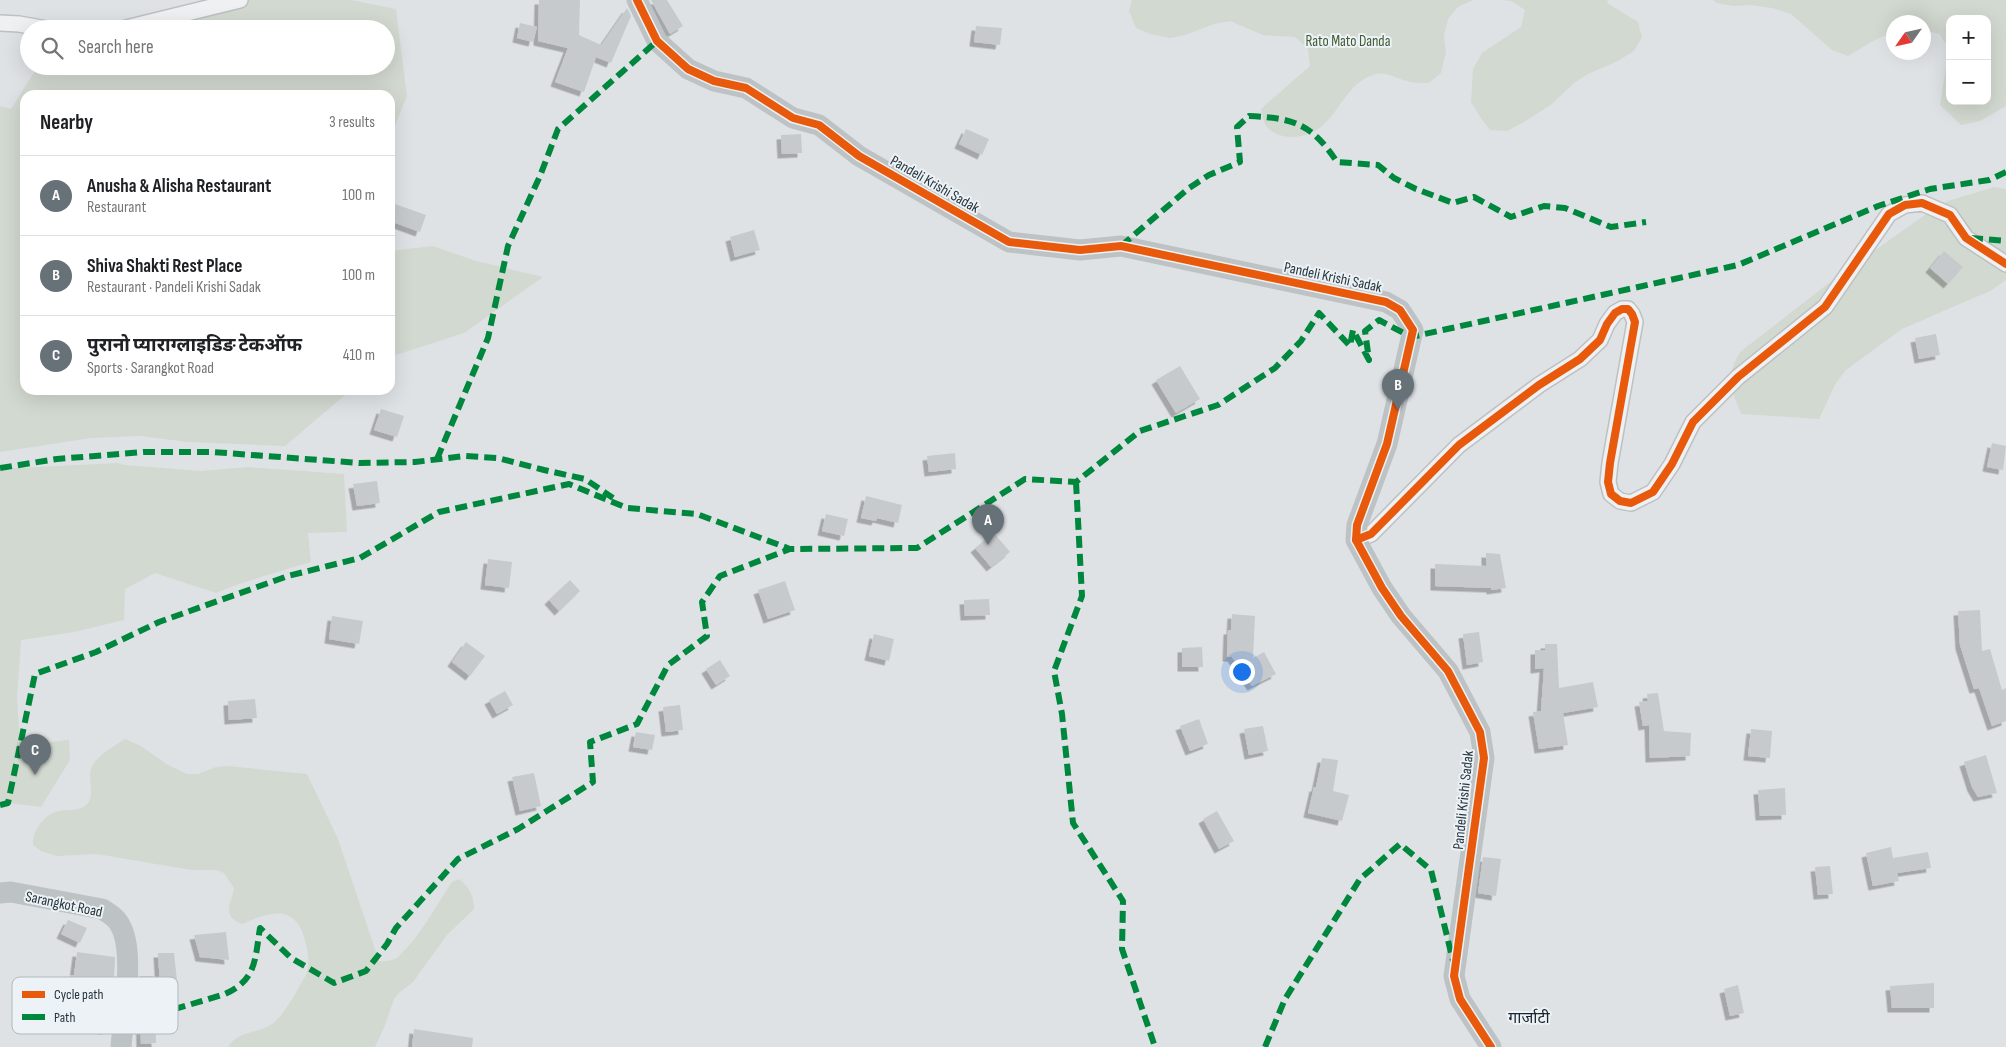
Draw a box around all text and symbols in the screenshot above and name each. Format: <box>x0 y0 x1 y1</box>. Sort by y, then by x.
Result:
north arrow <box>1886 15 1931 60</box>
map controls <box>1946 15 1991 105</box>
button: + <box>1946 15 1991 60</box>
search box <box>20 20 395 75</box>
park label: Rato Mato Danda <box>1306 32 1391 51</box>
icon: search <box>38 34 66 62</box>
text: Search here <box>78 36 154 59</box>
button: − <box>1946 60 1991 105</box>
text: Nearby <box>40 110 93 135</box>
text: 3 results <box>329 113 375 132</box>
street label: Pandeli Krishi Sadak <box>887 151 983 218</box>
text: Anusha & Alisha Restaurant <box>87 175 271 198</box>
text: A <box>52 186 60 205</box>
text: 100 m <box>342 186 375 205</box>
text: Restaurant <box>87 198 146 217</box>
text: Shiva Shakti Rest Place <box>87 255 242 278</box>
street label: Pandeli Krishi Sadak <box>1282 258 1384 297</box>
text: B <box>52 266 60 285</box>
text: 100 m <box>342 266 375 285</box>
text: Restaurant · Pandeli Krishi Sadak <box>87 278 261 297</box>
text: पुरानो प्याराग्लाइडिङ टेकऑफ <box>87 334 302 357</box>
text: C <box>52 346 60 365</box>
text: 410 m <box>343 346 375 365</box>
text: Sports · Sarangkot Road <box>87 359 214 378</box>
pin: B <box>1382 369 1414 410</box>
pin: A <box>972 504 1004 545</box>
your location <box>1229 659 1255 685</box>
pin: C <box>19 734 51 775</box>
street label: Pandeli Krishi Sadak <box>1449 749 1478 851</box>
street label: Sarangkot Road <box>24 887 104 922</box>
legend <box>12 977 178 1034</box>
text: Cycle path <box>54 986 104 1003</box>
district label: गार्जाटी <box>1508 1008 1551 1028</box>
text: Path <box>54 1009 75 1026</box>

